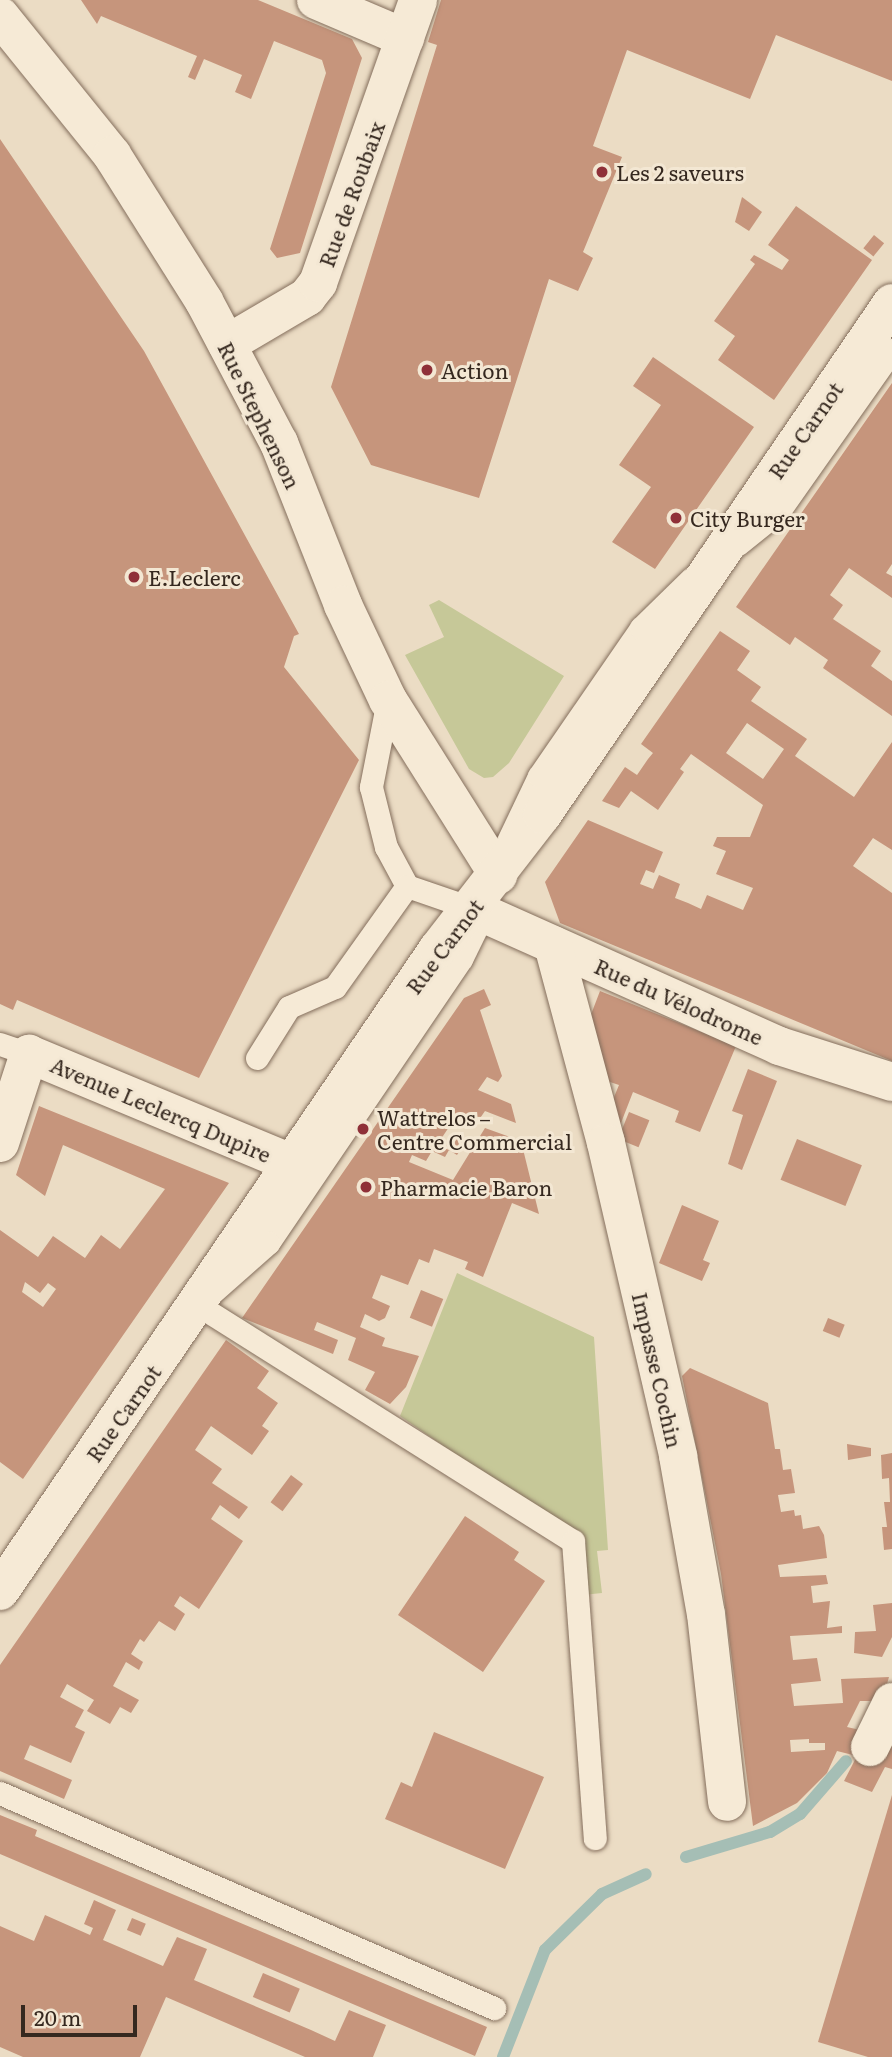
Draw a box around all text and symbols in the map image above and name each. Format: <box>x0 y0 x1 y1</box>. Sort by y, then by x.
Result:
street label: Rue de Roubaix <box>313 118 389 270</box>
place label: Les 2 saveurs <box>616 159 744 185</box>
marker: Les 2 saveurs <box>594 164 610 180</box>
street label: Rue Stephenson <box>214 337 306 493</box>
place label: Action <box>441 357 508 383</box>
marker: Action <box>419 362 435 378</box>
street label: Rue Carnot <box>762 377 848 483</box>
place label: City Burger <box>690 505 805 531</box>
marker: City Burger <box>668 510 684 526</box>
place label: E.Leclerc <box>148 564 241 590</box>
marker: E.Leclerc <box>126 569 142 585</box>
street label: Rue Carnot <box>400 894 488 998</box>
street label: Rue du Vélodrome <box>591 953 767 1049</box>
street label: Avenue Leclercq Dupire <box>47 1051 275 1167</box>
place label: Wattrelos – Centre Commercial <box>377 1104 572 1154</box>
marker: Wattrelos – Centre Commercial <box>355 1121 371 1137</box>
place label: Pharmacie Baron <box>380 1174 552 1200</box>
marker: Pharmacie Baron <box>358 1179 374 1195</box>
street label: Impasse Cochin <box>628 1290 688 1450</box>
street label: Rue Carnot <box>80 1360 166 1466</box>
scale bar <box>24 1990 140 2034</box>
text: 20 m <box>34 2001 81 2032</box>

